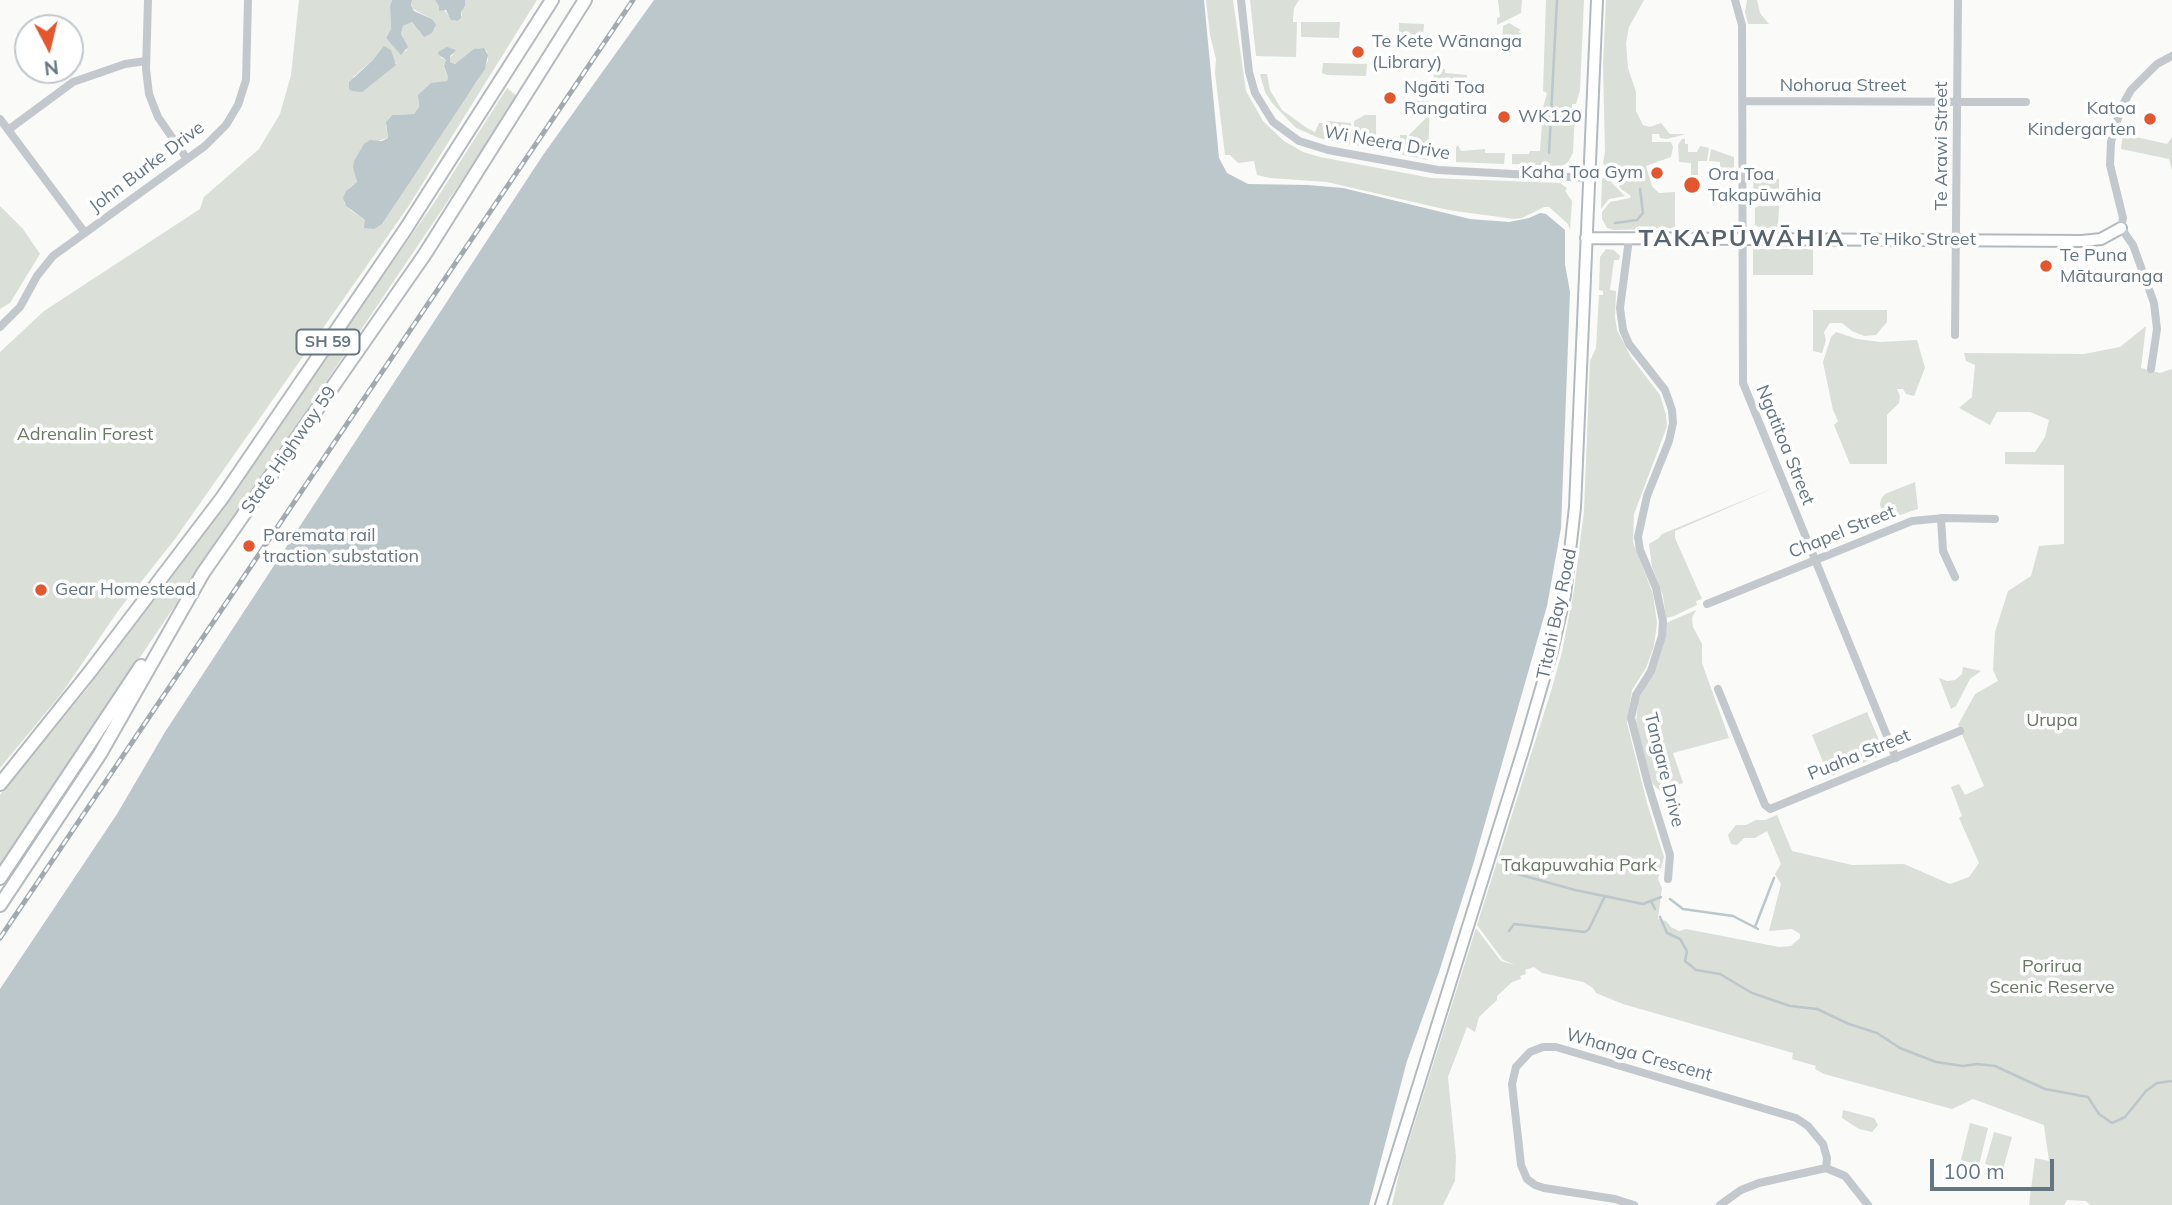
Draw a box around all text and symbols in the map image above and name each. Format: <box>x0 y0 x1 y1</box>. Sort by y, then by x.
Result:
north arrow <box>14 14 84 84</box>
place label: Te Kete Wānanga (Library) <box>1372 31 1522 74</box>
marker: Te Kete Wānanga (Library) <box>1350 44 1366 60</box>
text: N <box>43 55 60 81</box>
street label: Nohorua Street <box>1780 75 1906 97</box>
place label: Ngāti Toa Rangatira <box>1404 77 1487 119</box>
street label: Te Arawi Street <box>1931 82 1953 210</box>
marker: Ngāti Toa Rangatira <box>1382 90 1398 106</box>
place label: Katoa Kindergarten <box>2028 98 2136 140</box>
place label: WK120 <box>1518 106 1582 128</box>
marker: WK120 <box>1496 109 1512 125</box>
marker: Katoa Kindergarten <box>2142 111 2158 127</box>
street label: John Burke Drive <box>85 117 209 217</box>
street label: Wi Neera Drive <box>1322 121 1452 165</box>
place label: Kaha Toa Gym <box>1521 162 1643 184</box>
place label: Ora Toa Takapūwāhia <box>1708 164 1822 206</box>
marker: Kaha Toa Gym <box>1649 165 1665 181</box>
marker: Ora Toa Takapūwāhia <box>1682 175 1702 195</box>
district label: TAKAPŪWĀHIA <box>1640 225 1844 253</box>
street label: Te Hiko Street <box>1860 229 1976 251</box>
place label: Te Puna Mātauranga <box>2060 245 2163 288</box>
marker: Te Puna Mātauranga <box>2038 258 2054 274</box>
road number: SH 59 <box>296 330 360 354</box>
street label: State Highway 59 <box>237 382 341 518</box>
street label: Ngatitoa Street <box>1751 382 1819 508</box>
park label: Adrenalin Forest <box>17 424 153 446</box>
street label: Chapel Street <box>1786 501 1898 563</box>
place label: Paremata rail traction substation <box>263 525 419 568</box>
marker: Paremata rail traction substation <box>241 538 257 554</box>
street label: Titahi Bay Road <box>1533 547 1581 681</box>
place label: Gear Homestead <box>55 579 196 601</box>
marker: Gear Homestead <box>33 582 49 598</box>
park label: Urupa <box>2026 710 2078 732</box>
street label: Tangare Drive <box>1639 711 1689 829</box>
street label: Puaha Street <box>1805 725 1913 785</box>
park label: Takapuwahia Park <box>1501 855 1657 877</box>
park label: Porirua Scenic Reserve <box>1989 956 2115 998</box>
street label: Whanga Crescent <box>1563 1024 1715 1086</box>
scale bar <box>1934 1146 2058 1190</box>
text: 100 m <box>1943 1158 2005 1184</box>

